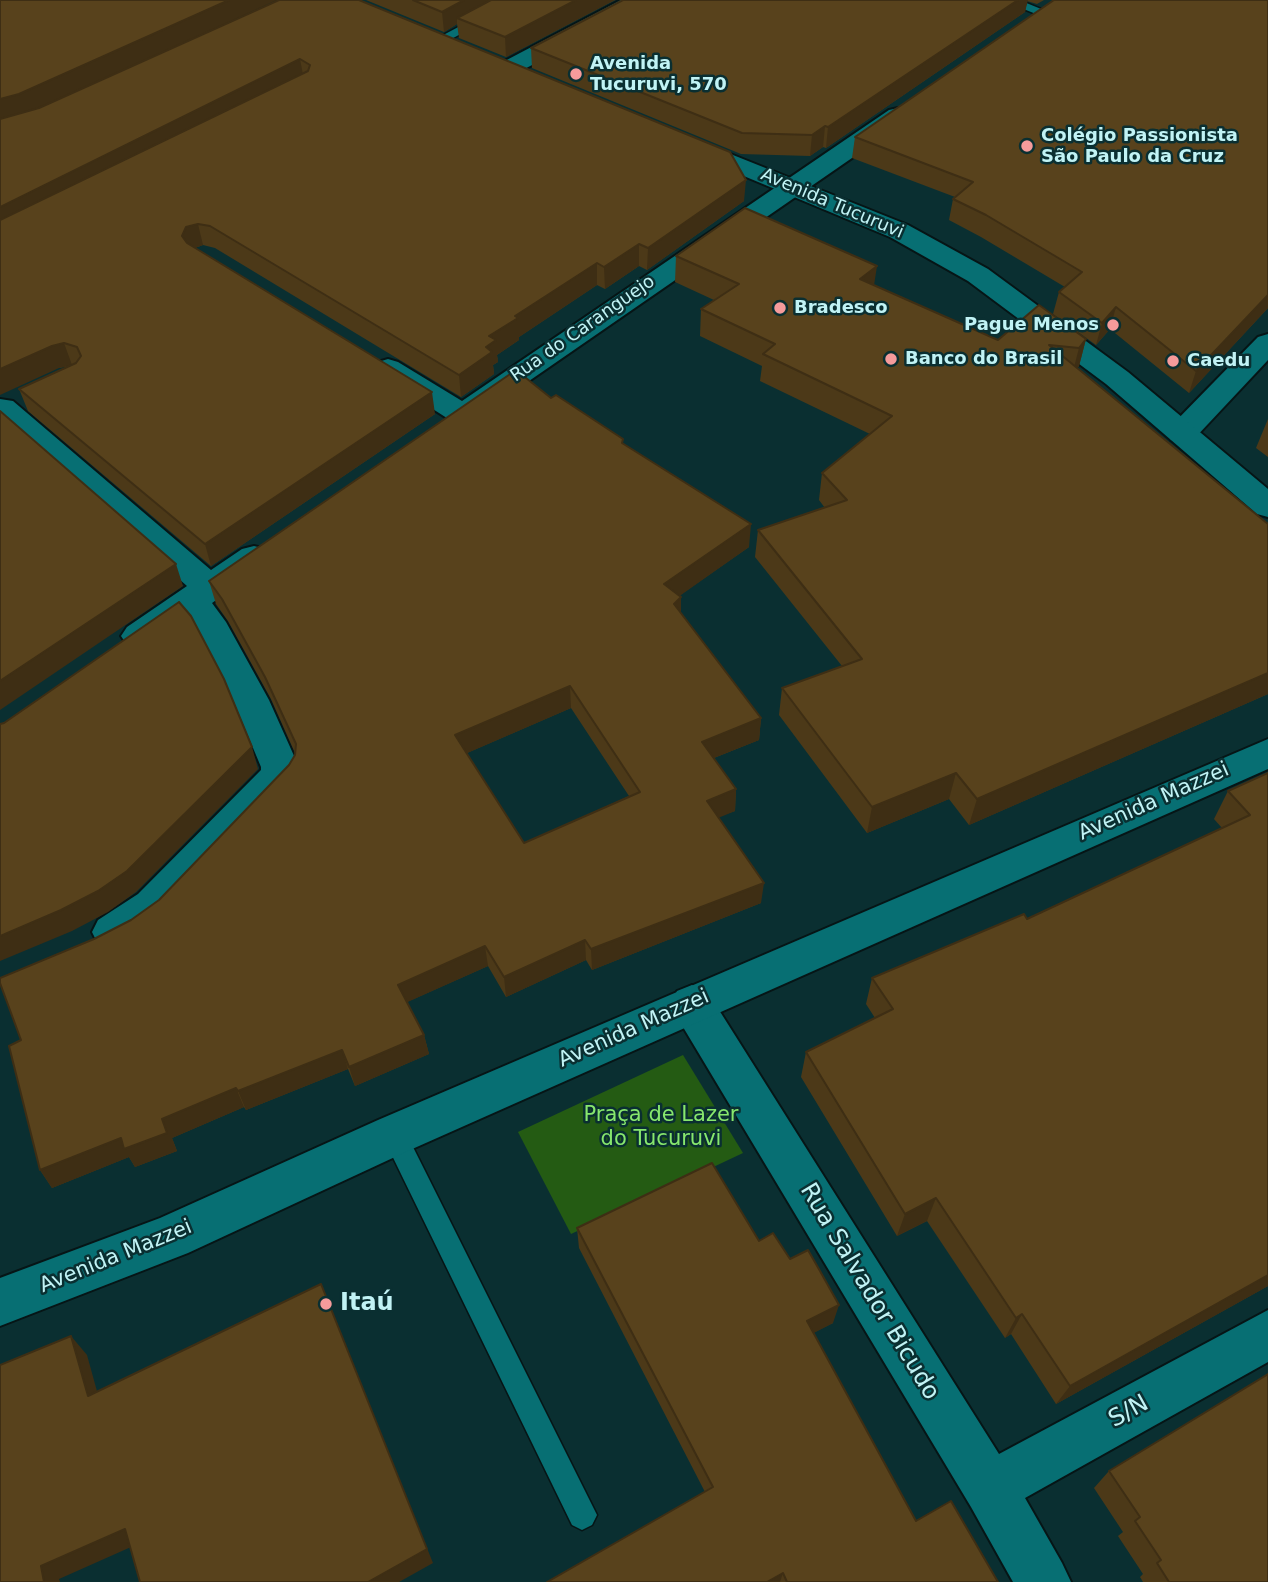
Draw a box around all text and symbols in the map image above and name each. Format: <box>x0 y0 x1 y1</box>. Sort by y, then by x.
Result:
place label: Avenida Tucuruvi, 570 <box>590 53 727 96</box>
marker: Avenida Tucuruvi, 570 <box>568 66 584 82</box>
place label: Colégio Passionista São Paulo da Cruz <box>1041 125 1238 168</box>
marker: Colégio Passionista São Paulo da Cruz <box>1019 138 1035 154</box>
street label: Avenida Tucuruvi <box>757 164 907 244</box>
street label: Rua do Caranguejo <box>507 271 659 387</box>
place label: Bradesco <box>794 297 888 319</box>
marker: Bradesco <box>772 300 788 316</box>
place label: Pague Menos <box>964 314 1099 336</box>
marker: Pague Menos <box>1105 317 1121 333</box>
place label: Banco do Brasil <box>905 348 1062 370</box>
place label: Caedu <box>1187 350 1250 372</box>
marker: Banco do Brasil <box>883 351 899 367</box>
marker: Caedu <box>1165 353 1181 369</box>
street label: Avenida Mazzei <box>1075 757 1233 847</box>
street label: Avenida Mazzei <box>555 984 713 1074</box>
park label: Praça de Lazer do Tucuruvi <box>584 1103 738 1153</box>
street label: Rua Salvador Bicudo <box>793 1178 945 1406</box>
street label: Avenida Mazzei <box>36 1215 196 1299</box>
place label: Itaú <box>340 1290 394 1318</box>
marker: Itaú <box>318 1296 334 1312</box>
street label: S/N <box>1104 1389 1154 1435</box>

